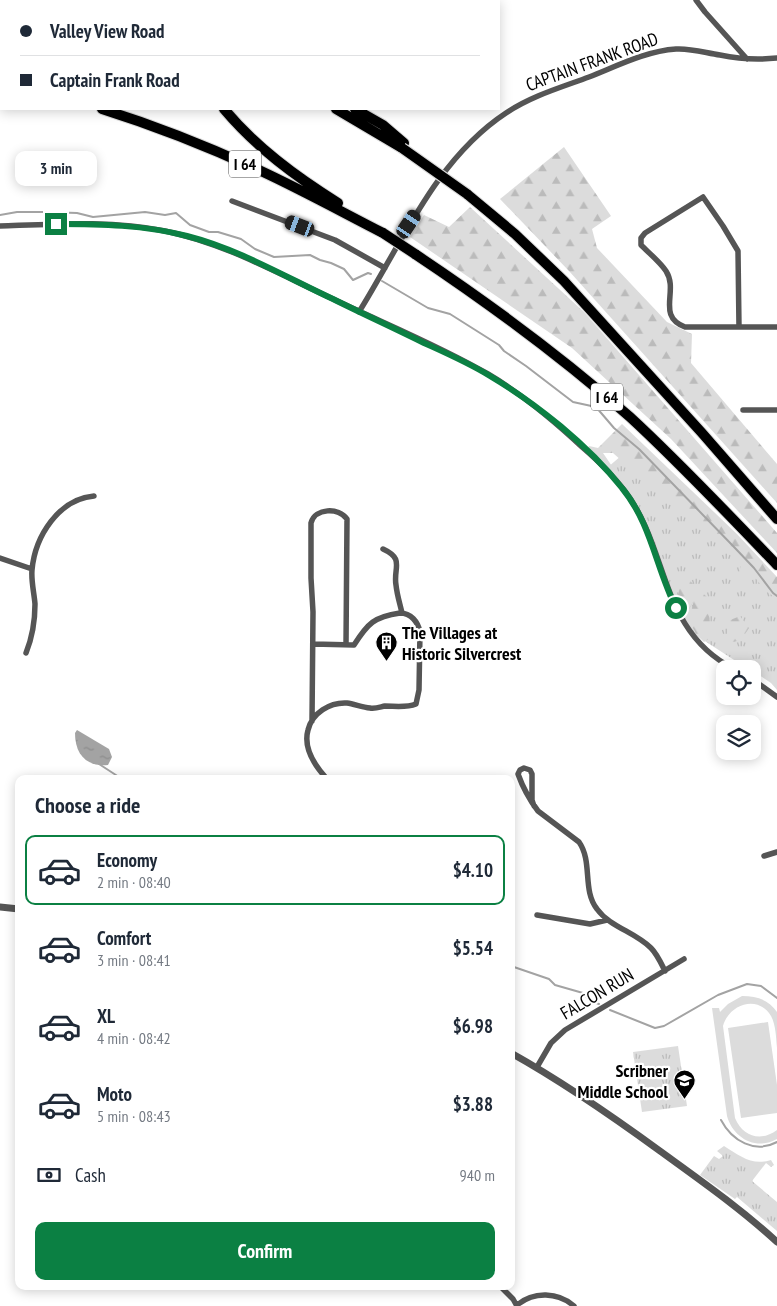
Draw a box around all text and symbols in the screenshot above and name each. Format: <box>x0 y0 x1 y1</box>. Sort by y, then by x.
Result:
text: Valley View Road <box>50 19 164 43</box>
street label: CAPTAIN FRANK ROAD <box>522 27 661 96</box>
text: Captain Frank Road <box>50 68 180 92</box>
road number: I 64 <box>229 150 261 178</box>
callout: 3 min <box>15 152 97 186</box>
text: 3 min <box>40 158 72 178</box>
car <box>394 207 423 241</box>
route end <box>45 213 67 235</box>
car <box>283 214 316 238</box>
road number: I 64 <box>591 384 623 411</box>
route start <box>665 597 687 619</box>
place label: The Villages at Historic Silvercrest <box>402 621 522 665</box>
building icon: The Villages at Historic Silvercrest <box>374 631 398 662</box>
map controls <box>716 660 761 760</box>
button: locate <box>716 660 761 705</box>
button: layers <box>716 715 761 760</box>
text: Choose a ride <box>35 791 140 819</box>
icon: car <box>37 848 82 893</box>
text: Economy <box>97 848 157 872</box>
text: $4.10 <box>453 858 493 882</box>
text: 2 min · 08:40 <box>97 872 171 892</box>
icon: car <box>37 926 82 971</box>
text: Comfort <box>97 926 151 950</box>
text: $5.54 <box>453 936 493 960</box>
text: 3 min · 08:41 <box>97 950 171 970</box>
street label: FALCON RUN <box>556 963 638 1024</box>
icon: car <box>37 1004 82 1049</box>
text: XL <box>97 1004 115 1028</box>
text: $6.98 <box>453 1014 493 1038</box>
text: 4 min · 08:42 <box>97 1028 171 1048</box>
place label: Scribner Middle School <box>578 1059 669 1103</box>
school or university icon: Scribner Middle School <box>672 1069 696 1100</box>
icon: car <box>37 1082 82 1127</box>
text: Moto <box>97 1082 132 1106</box>
text: $3.88 <box>453 1092 493 1116</box>
text: 5 min · 08:43 <box>97 1106 171 1126</box>
icon: cash <box>35 1161 63 1189</box>
text: Cash <box>75 1163 106 1187</box>
text: 940 m <box>460 1165 495 1185</box>
button: Confirm <box>35 1222 495 1280</box>

